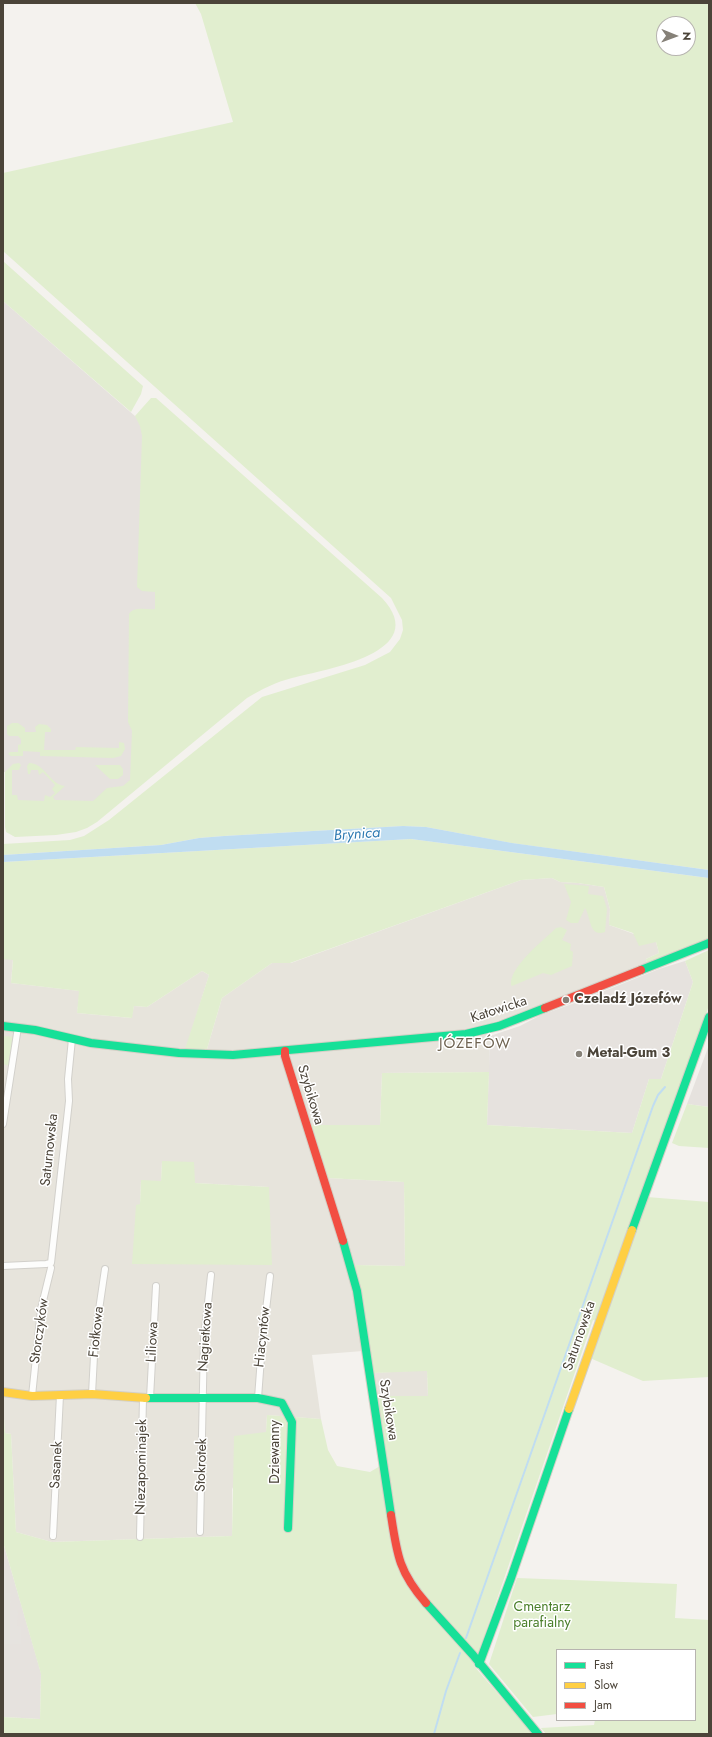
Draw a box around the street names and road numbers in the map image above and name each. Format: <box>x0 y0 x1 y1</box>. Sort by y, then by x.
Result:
street label: Katowicka <box>469 993 529 1027</box>
street label: Szybikowa <box>293 1063 327 1127</box>
street label: Saturnowska <box>38 1113 62 1187</box>
street label: Storczyków <box>27 1297 53 1365</box>
street label: Saturnowska <box>560 1299 600 1373</box>
street label: Nagietkowa <box>195 1302 217 1372</box>
street label: Fiołkowa <box>86 1306 108 1358</box>
street label: Hiacyntów <box>251 1306 275 1368</box>
street label: Liliowa <box>144 1321 162 1363</box>
street label: Szybikowa <box>375 1378 401 1442</box>
street label: Niezapominajek <box>133 1419 151 1515</box>
street label: Dziewanny <box>268 1420 284 1484</box>
street label: Stokrotek <box>193 1438 211 1492</box>
street label: Sasanek <box>47 1441 67 1489</box>

